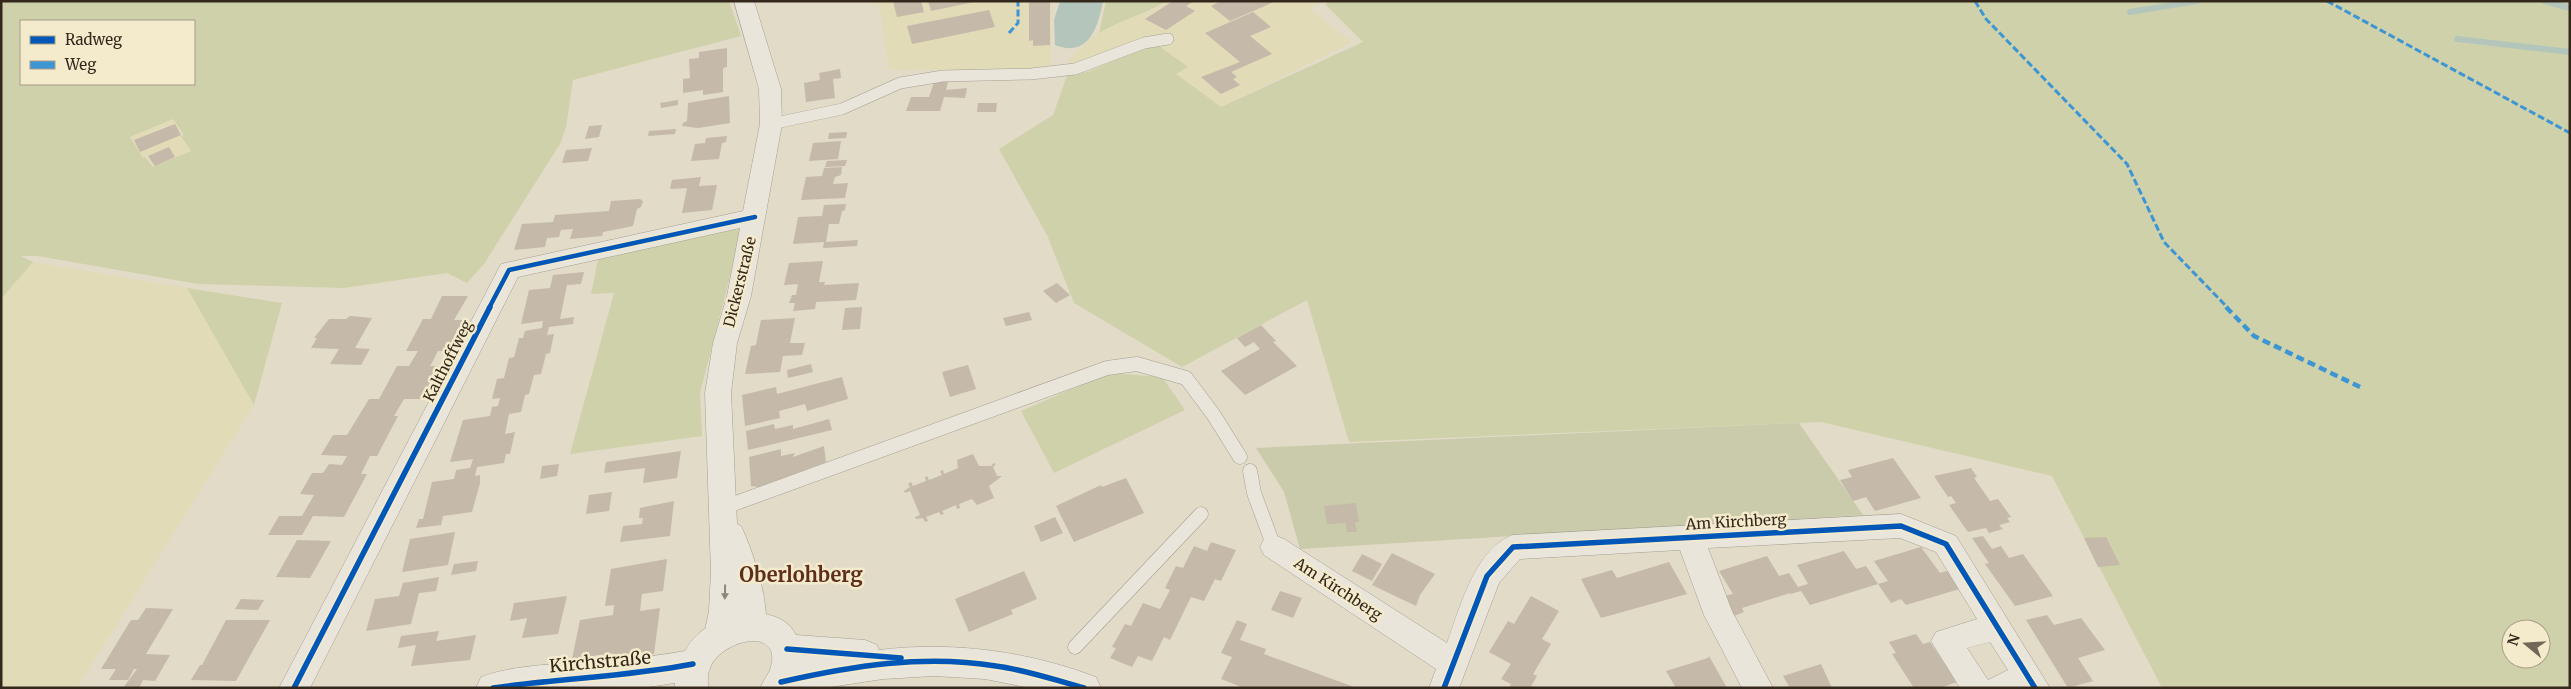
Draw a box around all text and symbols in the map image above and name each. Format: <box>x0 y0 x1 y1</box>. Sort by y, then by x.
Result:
legend <box>20 20 195 85</box>
text: Radweg <box>65 30 122 49</box>
text: Weg <box>64 55 96 74</box>
street label: Dickerstraße <box>719 234 760 329</box>
street label: Kalthoffweg <box>419 317 476 405</box>
street label: Am Kirchberg <box>1684 509 1787 534</box>
street label: Am Kirchberg <box>1290 553 1386 624</box>
district label: Oberlohberg <box>739 562 863 587</box>
one-way arrow <box>721 584 729 600</box>
north arrow <box>2501 619 2551 669</box>
text: N <box>2503 632 2524 648</box>
street label: Kirchstraße <box>548 646 652 677</box>

